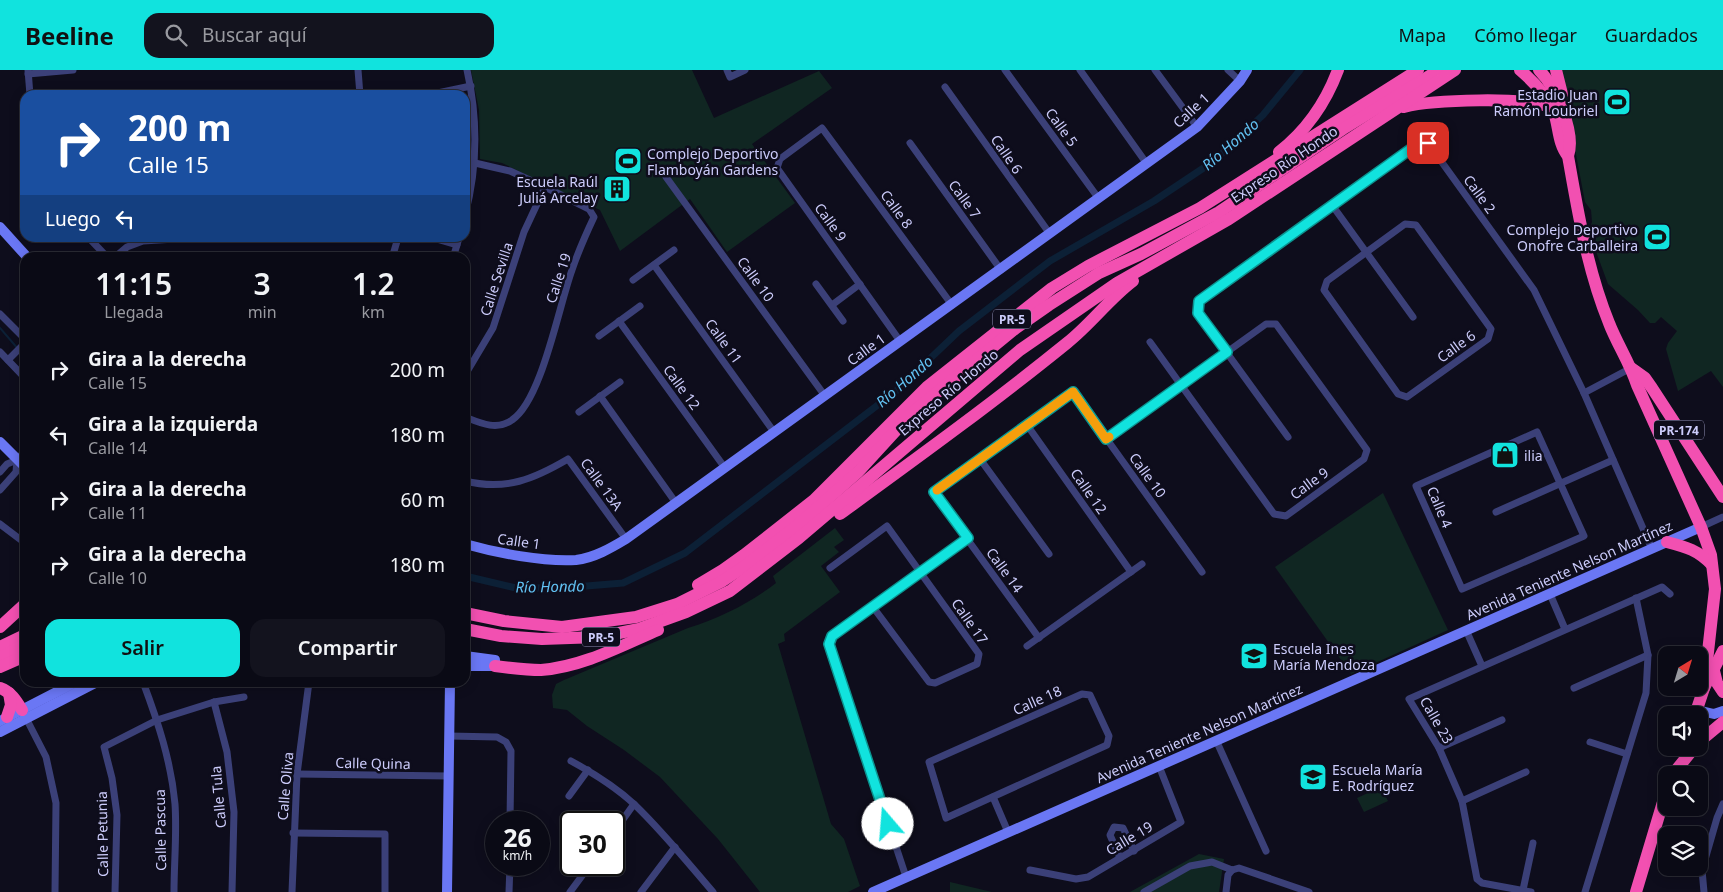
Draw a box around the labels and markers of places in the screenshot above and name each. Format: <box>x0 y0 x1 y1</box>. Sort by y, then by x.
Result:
place label: Estadio Juan Ramón Loubriel <box>1494 85 1598 120</box>
sports icon: Estadio Juan Ramón Loubriel <box>1602 87 1632 117</box>
pin <box>1407 122 1449 164</box>
place label: Complejo Deportivo Flamboyán Gardens <box>647 144 779 179</box>
sports icon: Complejo Deportivo Flamboyán Gardens <box>613 146 643 176</box>
place label: Escuela Raúl Juliá Arcelay <box>516 172 599 207</box>
building icon: Escuela Raúl Juliá Arcelay <box>602 174 632 204</box>
place label: Complejo Deportivo Onofre Carballeira <box>1507 220 1638 255</box>
sports icon: Complejo Deportivo Onofre Carballeira <box>1642 222 1672 252</box>
shop icon: ilia <box>1490 440 1520 470</box>
place label: ilia <box>1524 446 1543 465</box>
place label: Escuela Ines María Mendoza <box>1273 639 1375 674</box>
school or university icon: Escuela Ines María Mendoza <box>1239 641 1269 671</box>
place label: Escuela María E. Rodríguez <box>1332 760 1423 795</box>
school or university icon: Escuela María E. Rodríguez <box>1298 762 1328 792</box>

